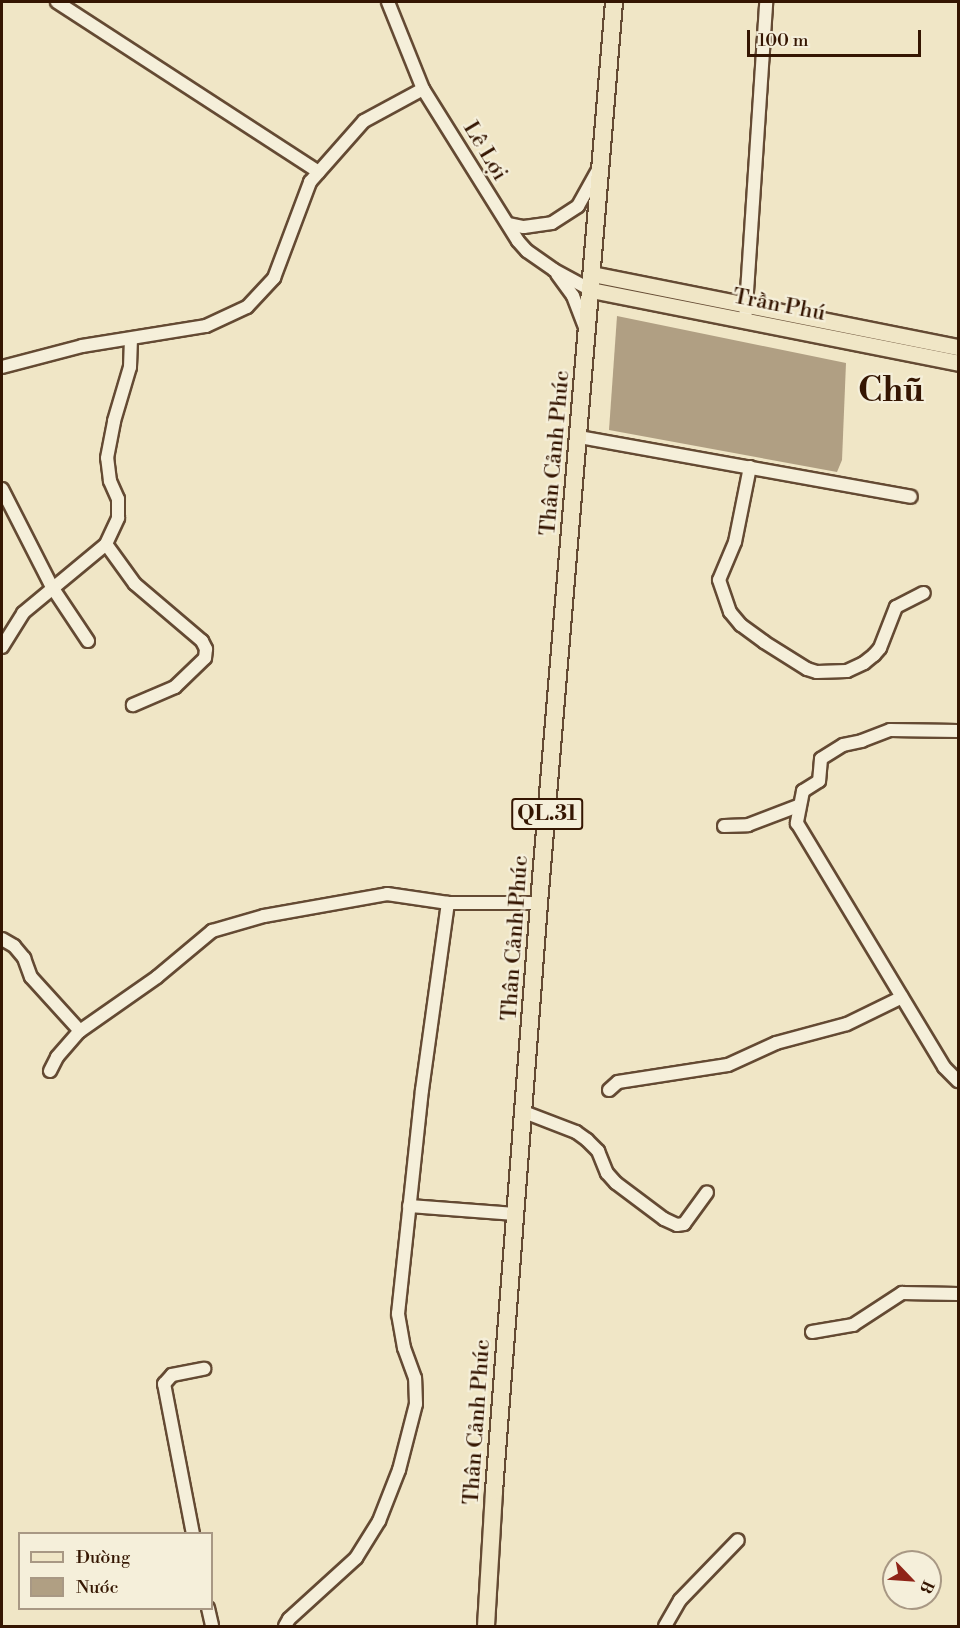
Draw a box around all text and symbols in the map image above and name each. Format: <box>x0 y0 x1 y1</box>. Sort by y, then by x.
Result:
scale bar <box>750 18 924 56</box>
text: 100 m <box>758 29 809 52</box>
street label: Lê Lợi <box>457 117 513 185</box>
street label: Trần Phú <box>731 283 827 327</box>
street label: Thân Cảnh Phúc <box>535 369 575 537</box>
district label: Chũ <box>858 372 924 412</box>
road number: QL.31 <box>511 796 583 832</box>
street label: Thân Cảnh Phúc <box>496 854 534 1022</box>
street label: Thân Cảnh Phúc <box>458 1338 496 1506</box>
legend <box>18 1532 213 1610</box>
text: Đường <box>76 1546 130 1569</box>
north arrow <box>882 1550 942 1610</box>
text: Nước <box>76 1576 119 1599</box>
text: B <box>915 1577 938 1596</box>

